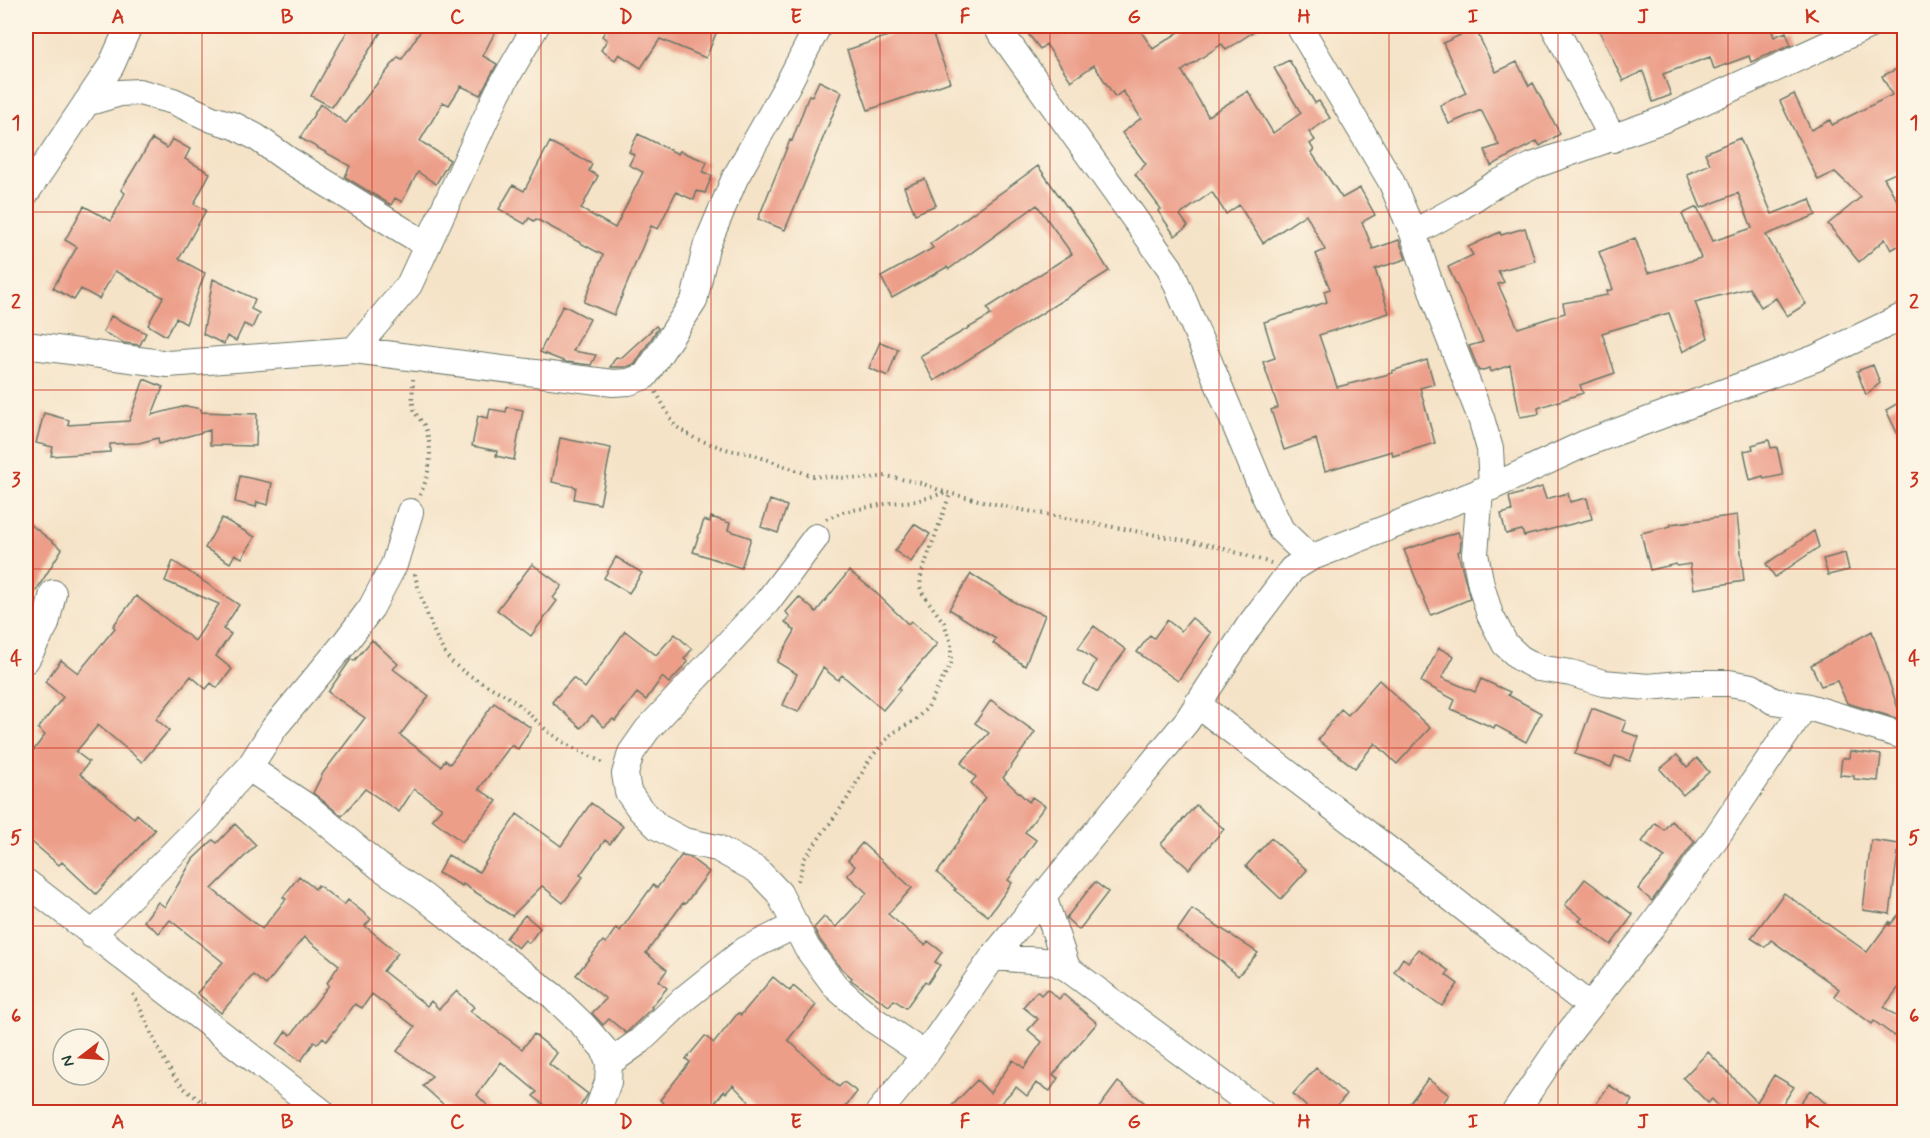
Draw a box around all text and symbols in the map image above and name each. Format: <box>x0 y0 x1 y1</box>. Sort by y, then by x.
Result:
text: A <box>111 4 125 31</box>
text: B <box>281 4 294 31</box>
text: C <box>450 4 465 31</box>
text: D <box>619 4 633 31</box>
text: E <box>790 4 802 31</box>
text: F <box>960 4 971 31</box>
text: G <box>1127 4 1141 31</box>
text: H <box>1297 4 1311 31</box>
text: I <box>1468 4 1478 31</box>
text: J <box>1637 4 1649 31</box>
text: K <box>1805 4 1820 31</box>
text: 1 <box>12 110 20 137</box>
text: 1 <box>1910 110 1918 137</box>
text: 2 <box>11 289 21 316</box>
text: 2 <box>1909 289 1919 316</box>
text: 3 <box>11 467 21 494</box>
text: 3 <box>1909 467 1919 494</box>
text: 4 <box>10 646 22 673</box>
text: 4 <box>1908 646 1920 673</box>
text: 5 <box>10 825 22 852</box>
text: 5 <box>1908 825 1920 852</box>
text: 6 <box>11 1003 21 1030</box>
text: 6 <box>1909 1003 1919 1030</box>
north arrow <box>51 1027 111 1087</box>
text: N <box>56 1053 80 1069</box>
text: A <box>111 1109 125 1136</box>
text: B <box>281 1109 294 1136</box>
text: C <box>450 1109 465 1136</box>
text: D <box>619 1109 633 1136</box>
text: E <box>790 1109 802 1136</box>
text: F <box>960 1109 971 1136</box>
text: G <box>1127 1109 1141 1136</box>
text: H <box>1297 1109 1311 1136</box>
text: I <box>1468 1109 1478 1136</box>
text: J <box>1637 1109 1649 1136</box>
text: K <box>1805 1109 1820 1136</box>

